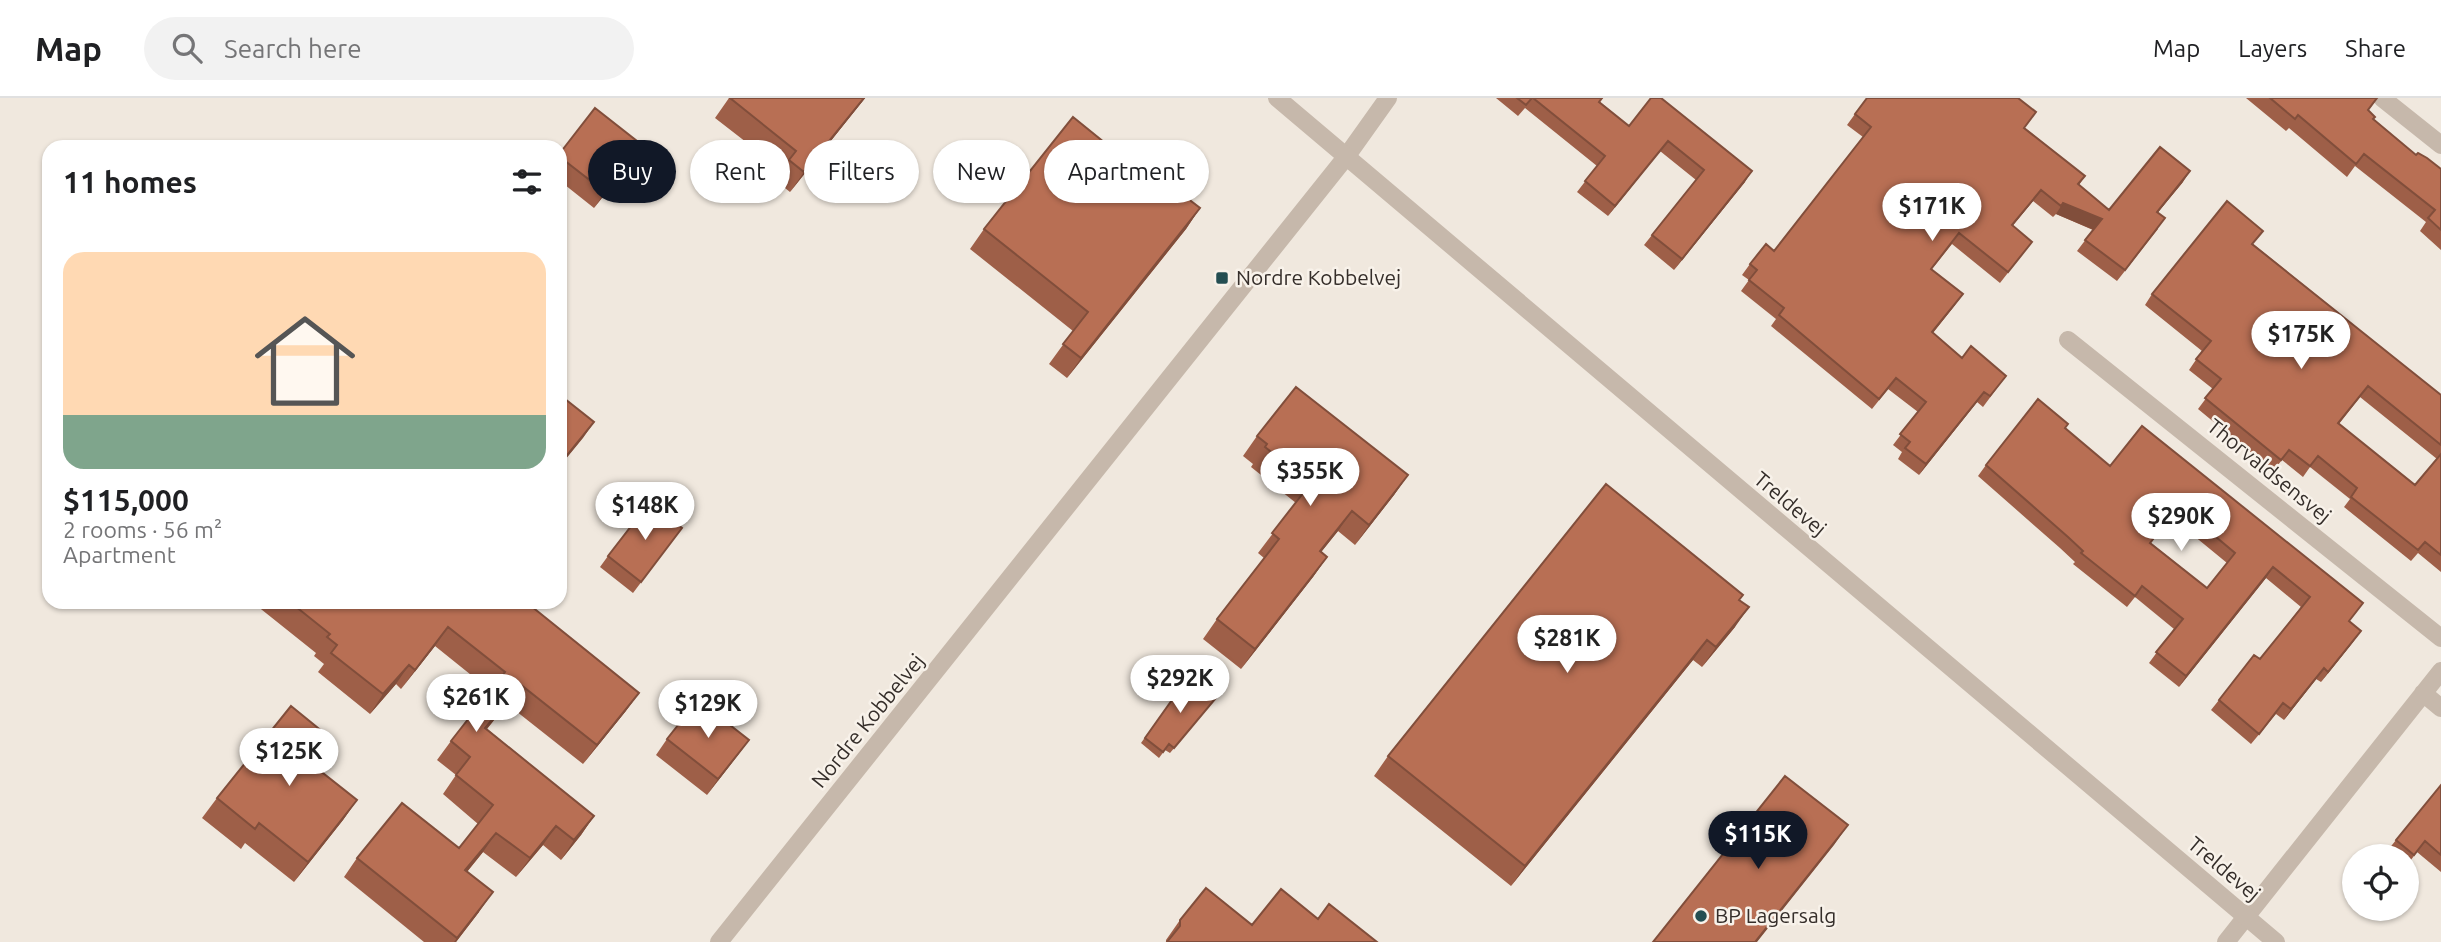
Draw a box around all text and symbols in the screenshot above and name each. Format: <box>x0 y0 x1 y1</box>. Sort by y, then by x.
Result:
search box <box>144 17 634 80</box>
icon: search <box>168 29 206 67</box>
text: Map <box>35 30 102 67</box>
text: Search here <box>224 34 362 63</box>
text: Map <box>2153 35 2200 62</box>
text: Layers <box>2238 35 2307 62</box>
text: Share <box>2345 35 2406 62</box>
chip: Buy <box>588 140 676 203</box>
chip: Rent <box>690 140 790 203</box>
chip: Filters <box>804 140 919 203</box>
chip: New <box>933 140 1030 203</box>
chip: Apartment <box>1044 140 1209 203</box>
icon: filters <box>508 163 546 201</box>
text: 11 homes <box>63 165 197 199</box>
pin: $171K <box>1883 184 1981 243</box>
text: $171K <box>1898 193 1966 218</box>
place label: Nordre Kobbelvej <box>1236 265 1401 289</box>
marker: Nordre Kobbelvej <box>1214 270 1230 286</box>
icon: home <box>242 298 368 424</box>
pin: $175K <box>2252 312 2350 371</box>
text: $175K <box>2267 321 2335 346</box>
street label: Thorvaldsensvej <box>2203 413 2336 527</box>
pin: $355K <box>1261 448 1359 508</box>
text: $355K <box>1276 458 1344 483</box>
street label: Treldevej <box>1750 466 1832 540</box>
pin: $148K <box>596 482 694 542</box>
text: $115,000 <box>63 483 189 517</box>
text: $148K <box>611 492 679 517</box>
pin: $290K <box>2132 494 2230 553</box>
text: $290K <box>2147 503 2215 528</box>
text: 2 rooms · 56 m² <box>63 517 222 542</box>
text: Apartment <box>63 542 176 567</box>
pin: $281K <box>1518 616 1616 675</box>
text: $281K <box>1533 625 1601 650</box>
street label: Nordre Kobbelvej <box>806 649 929 792</box>
pin: $292K <box>1131 656 1229 715</box>
text: $292K <box>1146 665 1214 690</box>
pin: $261K <box>427 674 525 734</box>
pin: $129K <box>659 680 757 740</box>
text: $261K <box>442 684 510 709</box>
text: $129K <box>674 690 742 715</box>
pin: $125K <box>240 728 338 788</box>
text: $125K <box>255 738 323 763</box>
pin: $115K <box>1709 812 1807 871</box>
text: $115K <box>1724 821 1792 846</box>
street label: Treldevej <box>2184 831 2266 905</box>
map controls <box>2342 844 2419 921</box>
button: locate <box>2342 844 2419 921</box>
place label: BP Lagersalg <box>1715 903 1836 927</box>
marker: BP Lagersalg <box>1693 908 1709 924</box>

